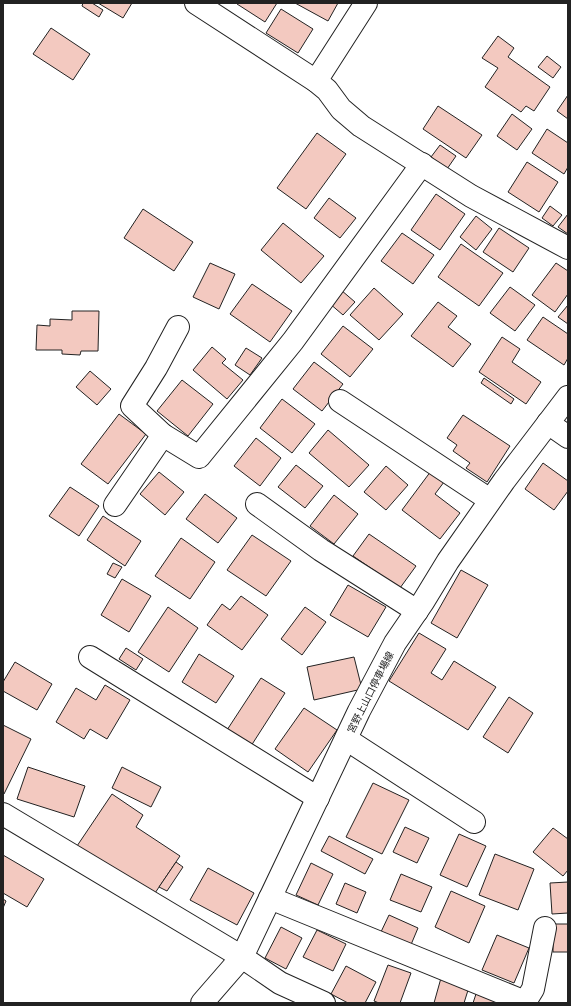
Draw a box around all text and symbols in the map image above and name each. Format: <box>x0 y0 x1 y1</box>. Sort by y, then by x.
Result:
street label: 宮野上山口停車場線 <box>344 649 397 735</box>

